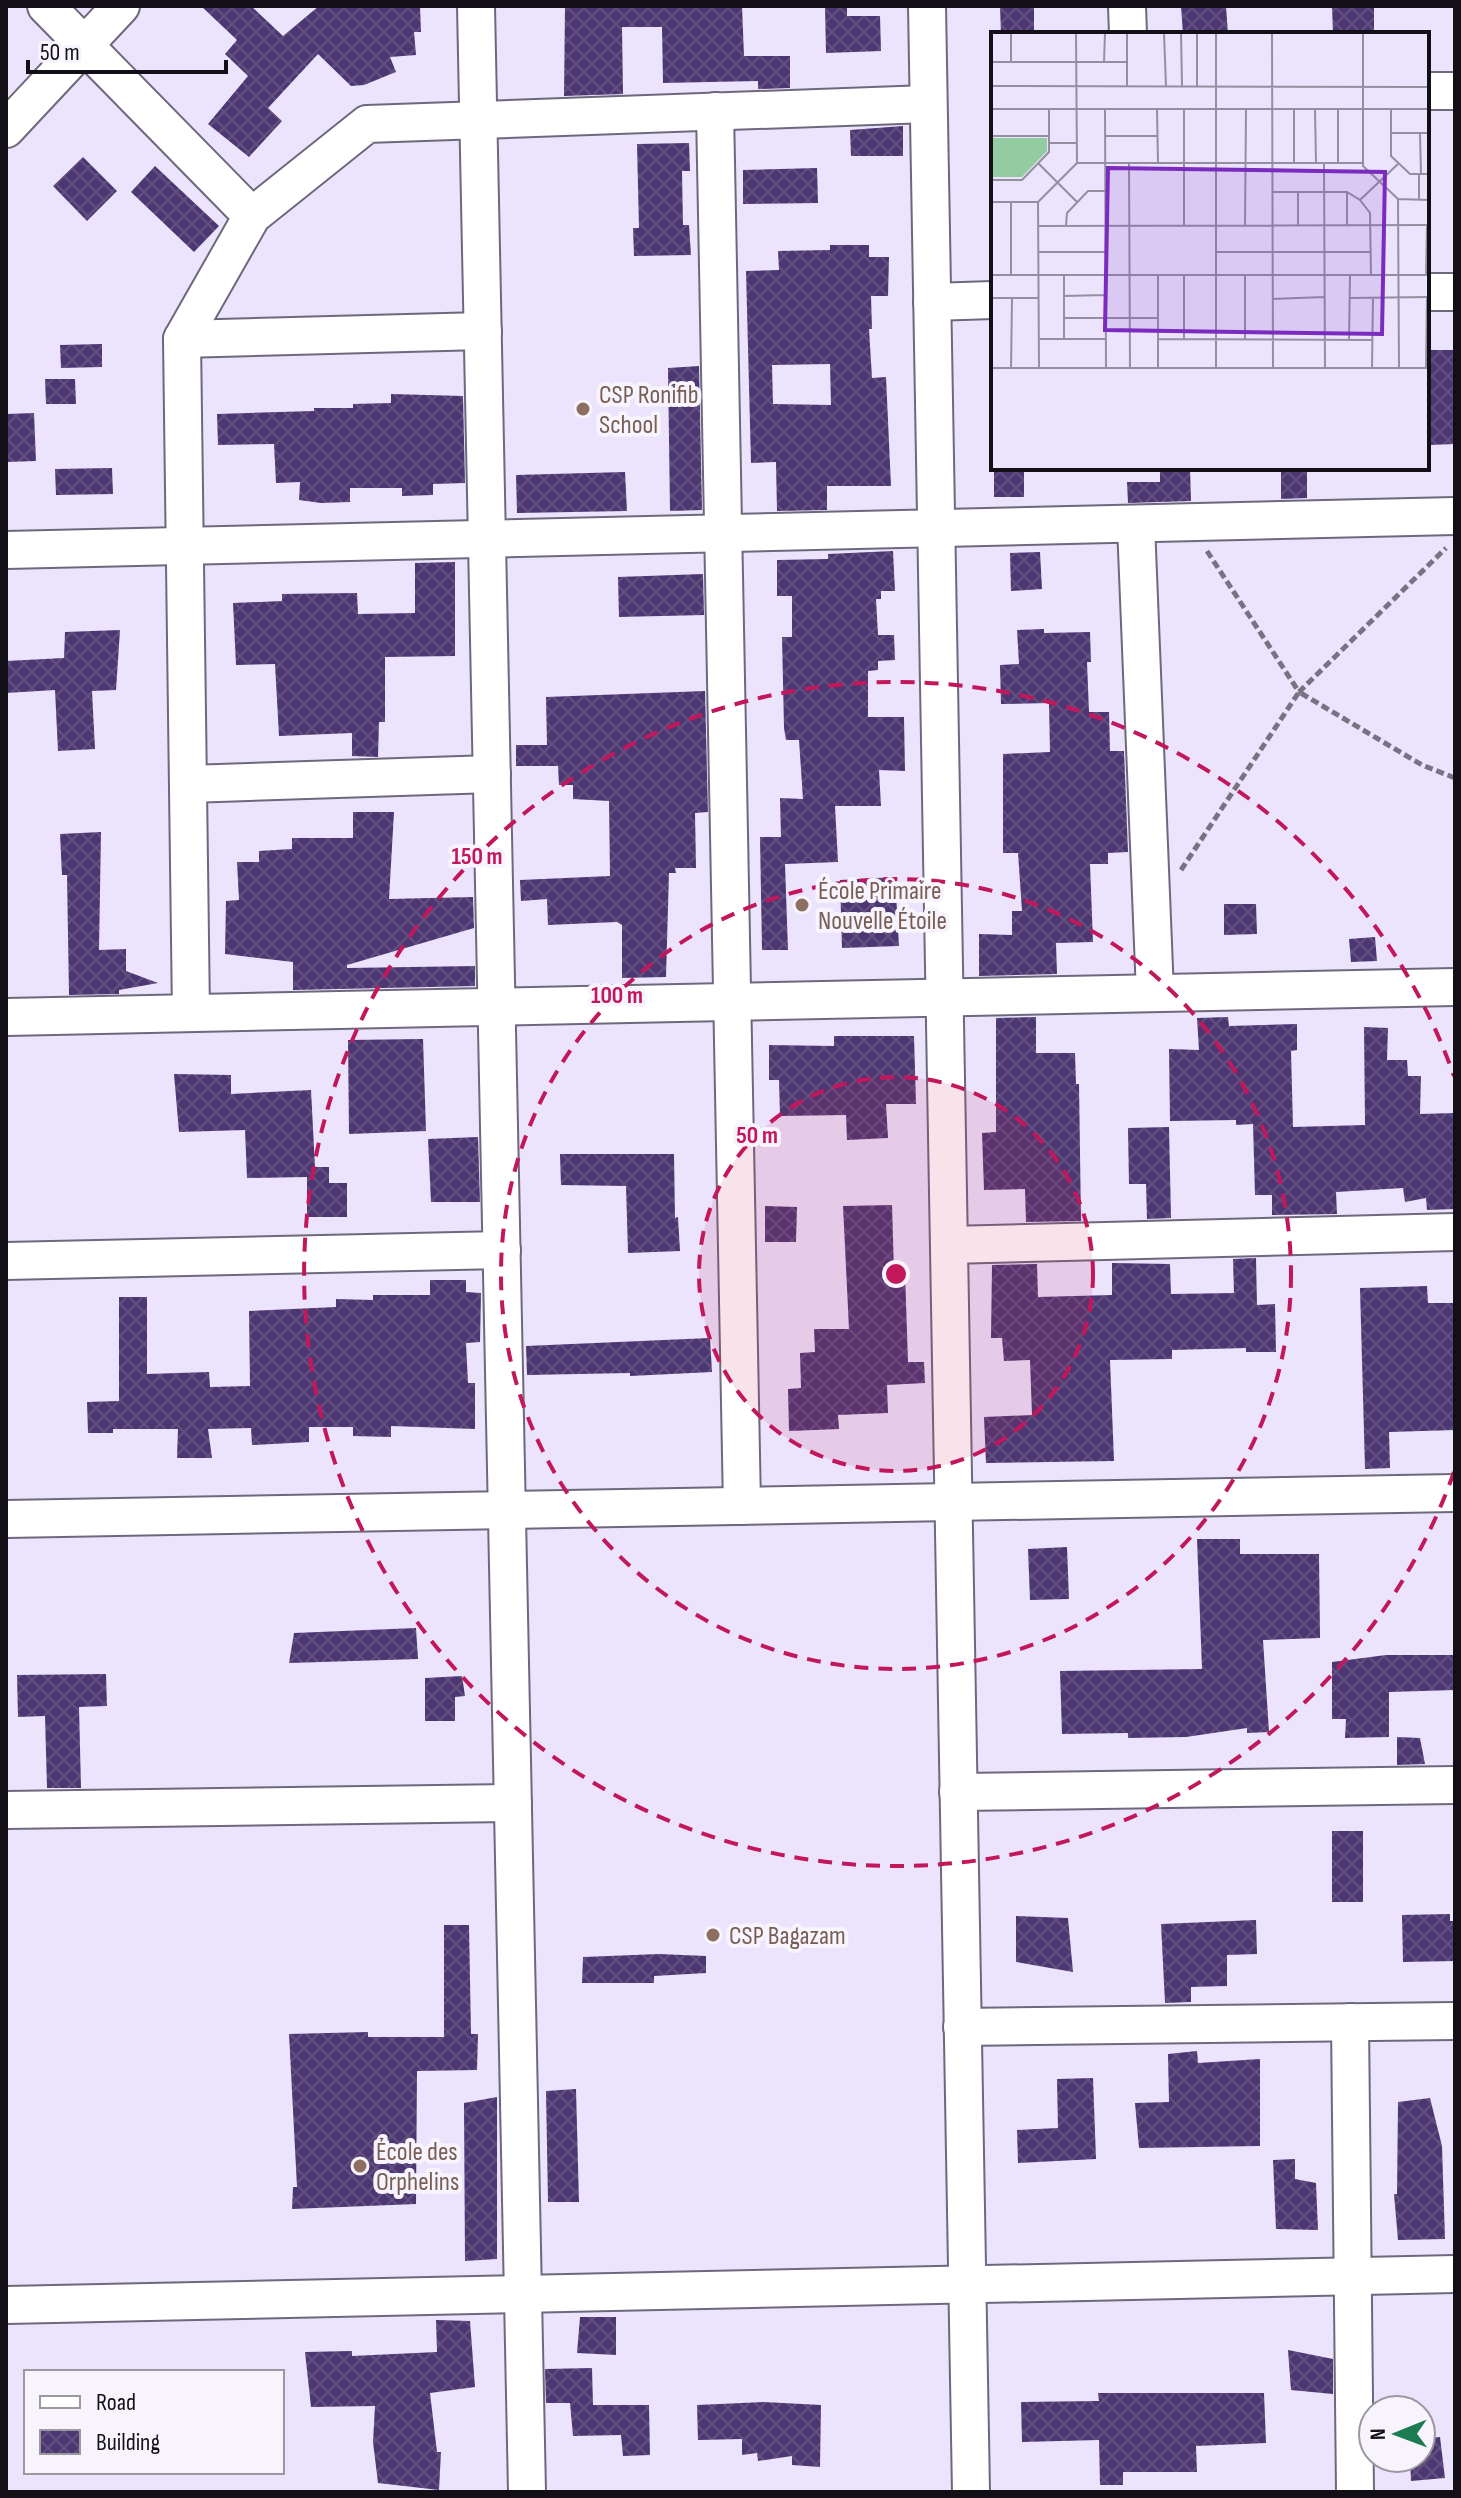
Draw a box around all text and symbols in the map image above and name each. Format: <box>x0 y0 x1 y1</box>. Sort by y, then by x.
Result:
scale bar <box>28 24 226 74</box>
inset map <box>991 32 1429 470</box>
text: 50 m <box>40 38 80 67</box>
place label: CSP Ronifib School <box>599 380 698 441</box>
marker: CSP Ronifib School <box>574 400 592 418</box>
text: 150 m <box>451 842 503 871</box>
place label: École Primaire Nouvelle Étoile <box>818 876 947 937</box>
marker: École Primaire Nouvelle Étoile <box>793 896 811 914</box>
text: 100 m <box>591 981 643 1010</box>
text: 50 m <box>736 1121 778 1150</box>
centre of rings <box>882 1260 910 1288</box>
place label: CSP Bagazam <box>729 1921 846 1952</box>
marker: CSP Bagazam <box>704 1926 722 1944</box>
place label: École des Orphelins <box>376 2137 459 2198</box>
marker: École des Orphelins <box>351 2157 369 2175</box>
legend <box>24 2370 284 2474</box>
text: Road <box>96 2388 136 2417</box>
north arrow <box>1357 2394 1437 2474</box>
text: Building <box>96 2428 160 2457</box>
text: N <box>1365 2428 1392 2440</box>

